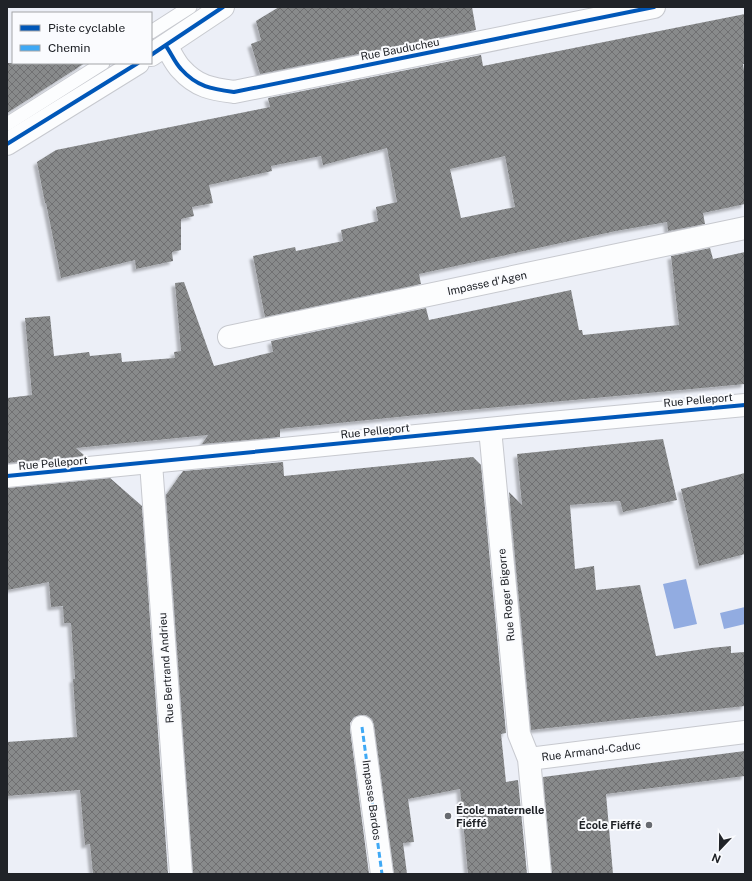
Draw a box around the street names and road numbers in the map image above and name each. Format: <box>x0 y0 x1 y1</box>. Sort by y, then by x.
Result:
street label: Rue Bauducheu <box>359 35 441 63</box>
street label: Impasse d'Agen <box>446 269 528 297</box>
street label: Rue Pelleport <box>663 391 733 409</box>
street label: Rue Pelleport <box>340 421 410 441</box>
street label: Rue Pelleport <box>18 454 88 472</box>
street label: Rue Roger Bigorre <box>495 548 517 642</box>
street label: Rue Bertrand Andrieu <box>156 612 176 724</box>
street label: Rue Armand-Caduc <box>541 739 641 763</box>
street label: Impasse Bardos <box>360 759 384 841</box>

